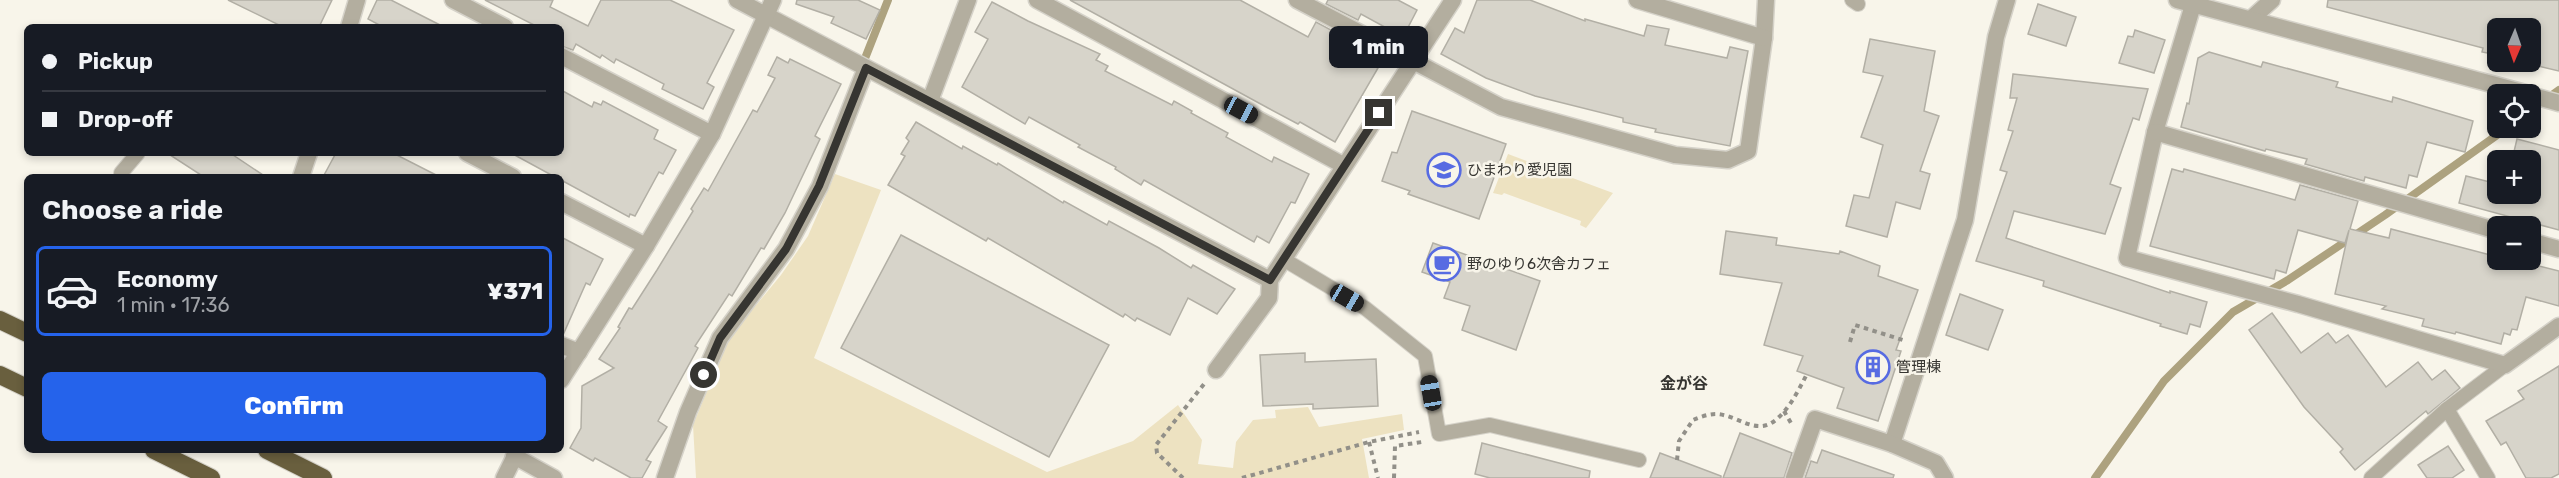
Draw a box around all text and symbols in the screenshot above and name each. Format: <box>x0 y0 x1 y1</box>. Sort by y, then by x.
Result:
north arrow <box>2487 18 2541 72</box>
map controls <box>2487 18 2541 270</box>
callout: 1 min <box>1330 26 1428 68</box>
text: 1 min <box>1352 35 1405 59</box>
text: Pickup <box>78 48 153 75</box>
button: locate <box>2487 84 2541 138</box>
car <box>1221 94 1261 126</box>
route end <box>1365 99 1392 126</box>
text: Drop-off <box>78 106 173 133</box>
button: + <box>2487 150 2541 204</box>
school or university icon: ひまわり愛児園 <box>1426 152 1462 188</box>
place label: ひまわり愛児園 <box>1467 161 1572 179</box>
text: Choose a ride <box>42 194 223 226</box>
button: − <box>2487 216 2541 270</box>
cafe icon: 野のゆり6次舎カフェ <box>1426 246 1462 282</box>
place label: 野のゆり6次舎カフェ <box>1467 255 1611 273</box>
icon: car <box>45 264 99 318</box>
text: Economy <box>117 266 218 293</box>
text: ¥371 <box>487 278 543 305</box>
car <box>1327 281 1367 315</box>
text: 1 min · 17:36 <box>117 293 230 317</box>
building icon: 管理棟 <box>1855 349 1891 385</box>
place label: 管理棟 <box>1896 358 1941 376</box>
route start <box>690 361 717 388</box>
button: Confirm <box>42 372 546 441</box>
car <box>1419 374 1443 412</box>
district label: 金が谷 <box>1660 374 1708 393</box>

